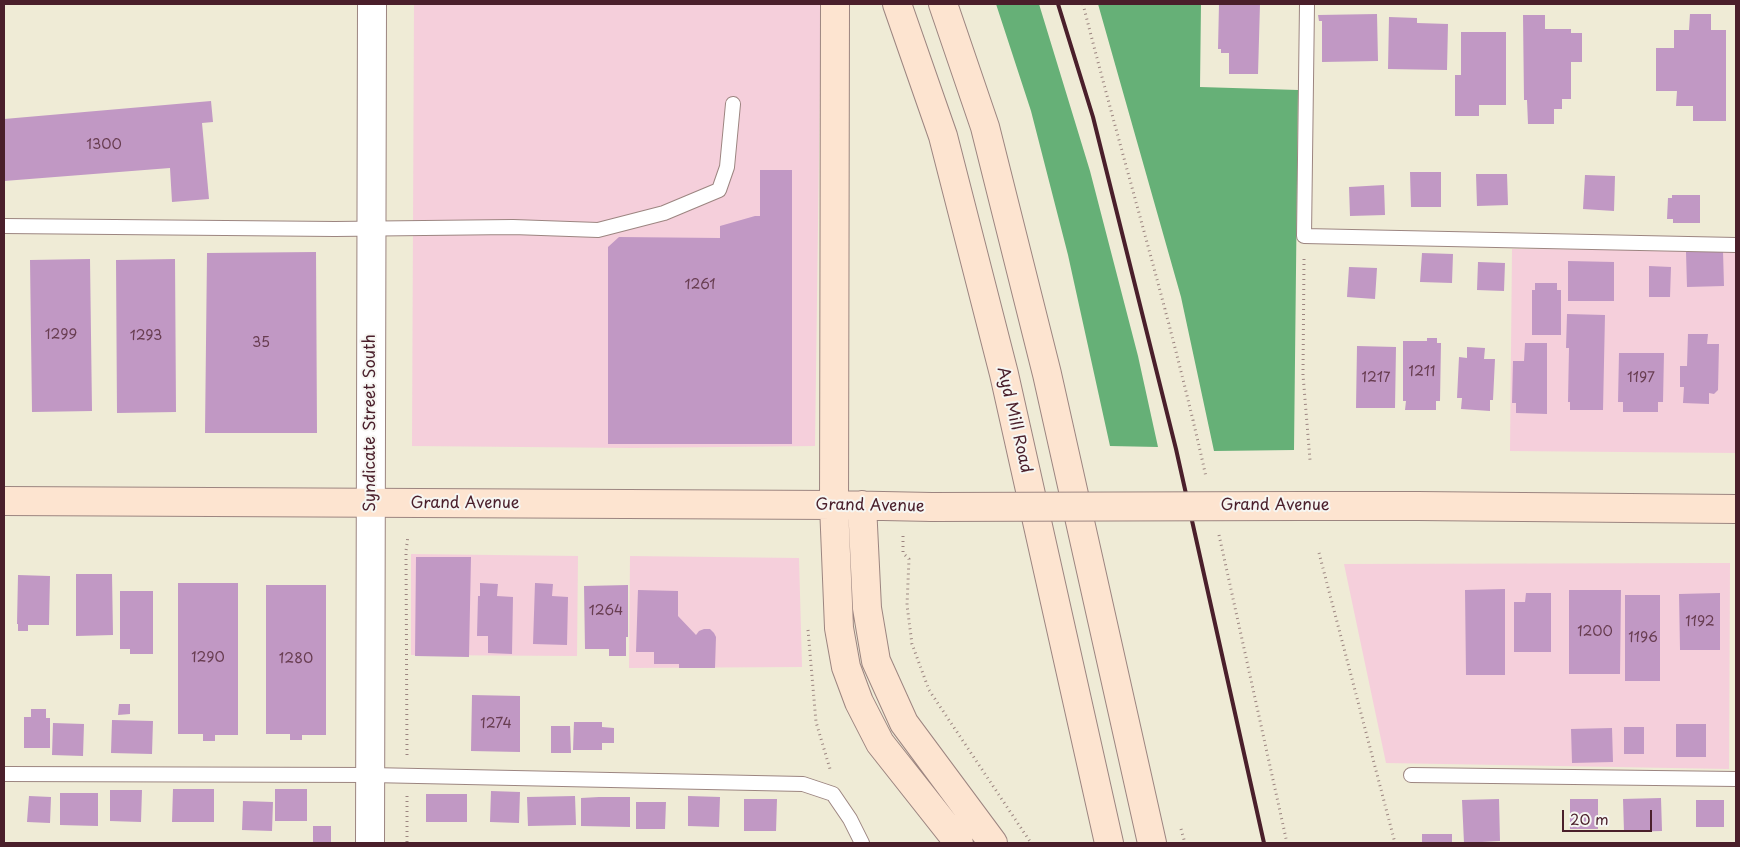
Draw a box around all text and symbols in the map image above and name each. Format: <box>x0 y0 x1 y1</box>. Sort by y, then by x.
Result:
house number: 1300 <box>86 137 122 153</box>
house number: 1261 <box>684 277 716 293</box>
house number: 1299 <box>45 327 77 343</box>
house number: 1293 <box>130 328 162 344</box>
street label: Syndicate Street South <box>361 334 381 512</box>
house number: 35 <box>252 335 270 351</box>
house number: 1211 <box>1408 364 1436 380</box>
street label: Ayd Mill Road <box>992 365 1036 475</box>
house number: 1217 <box>1361 370 1391 386</box>
house number: 1197 <box>1627 370 1655 386</box>
street label: Grand Avenue <box>410 494 520 514</box>
street label: Grand Avenue <box>815 495 925 517</box>
street label: Grand Avenue <box>1220 496 1330 516</box>
house number: 1264 <box>589 603 623 619</box>
house number: 1192 <box>1685 614 1715 630</box>
house number: 1200 <box>1577 624 1613 640</box>
house number: 1196 <box>1628 630 1658 646</box>
house number: 1290 <box>191 650 225 666</box>
house number: 1280 <box>279 651 313 667</box>
house number: 1274 <box>480 716 512 732</box>
scale bar <box>1565 800 1655 832</box>
text: 20 m <box>1570 807 1609 830</box>

